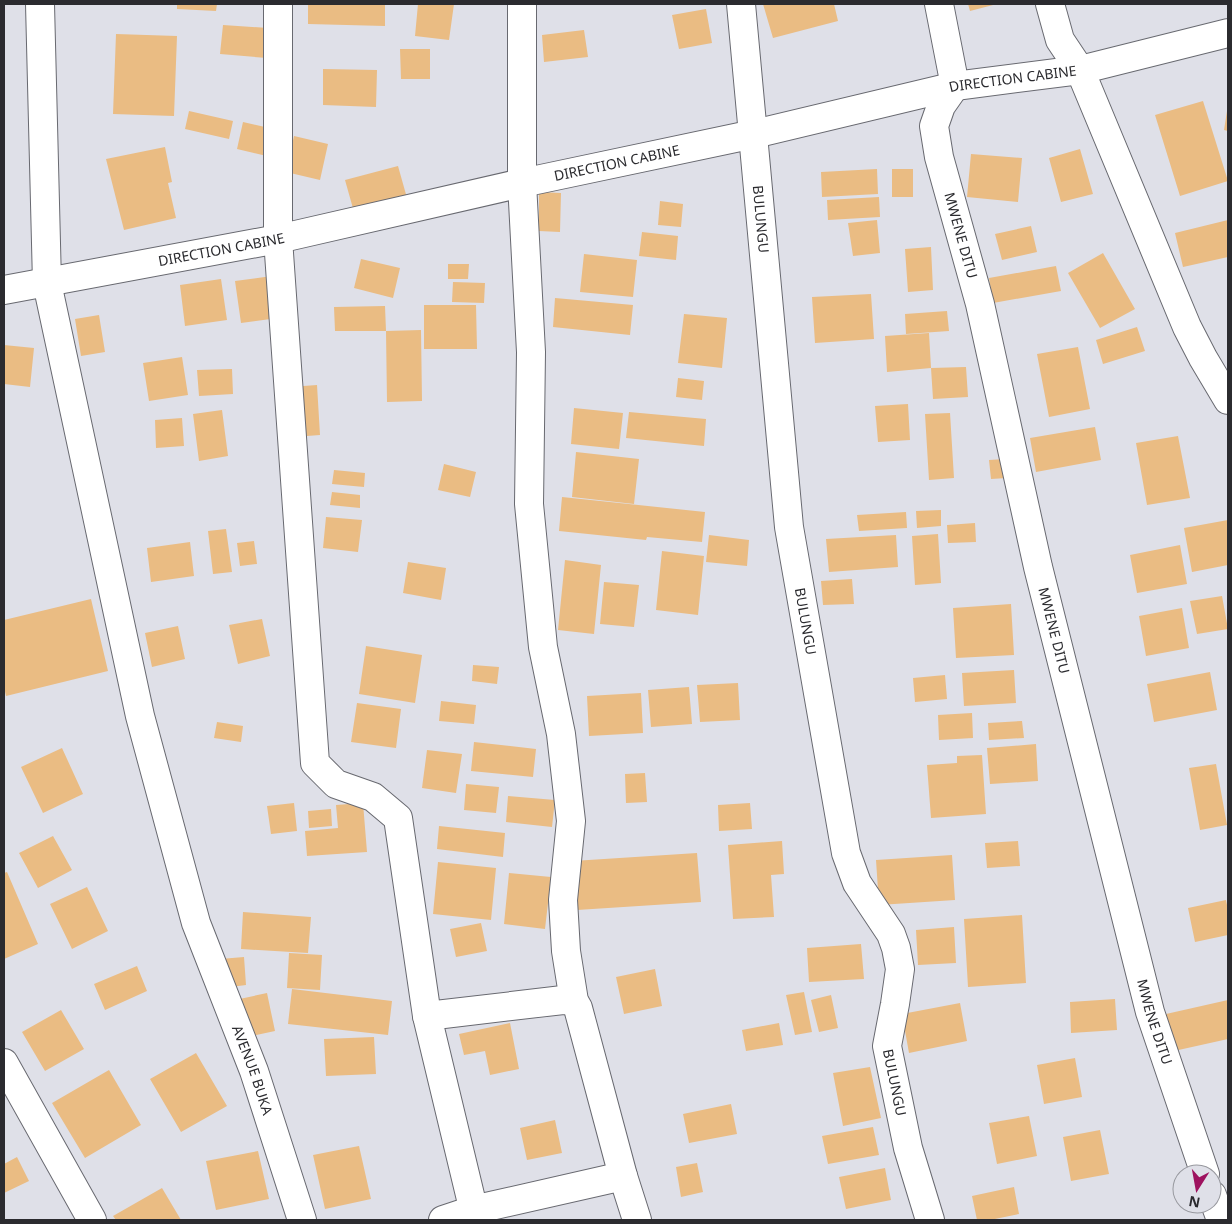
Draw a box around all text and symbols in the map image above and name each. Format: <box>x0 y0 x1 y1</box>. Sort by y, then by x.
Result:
street label: DIRECTION CABINE <box>947 61 1077 96</box>
street label: DIRECTION CABINE <box>552 140 681 185</box>
street label: BULUNGU <box>749 184 774 254</box>
street label: MWENE DITU <box>940 190 982 281</box>
street label: DIRECTION CABINE <box>156 228 286 270</box>
street label: MWENE DITU <box>1034 585 1075 676</box>
street label: BULUNGU <box>791 586 821 656</box>
street label: MWENE DITU <box>1133 977 1177 1067</box>
street label: AVENUE BUKA <box>228 1022 278 1117</box>
street label: BULUNGU <box>879 1047 911 1118</box>
north arrow <box>1172 1164 1222 1214</box>
text: N <box>1187 1192 1202 1213</box>

